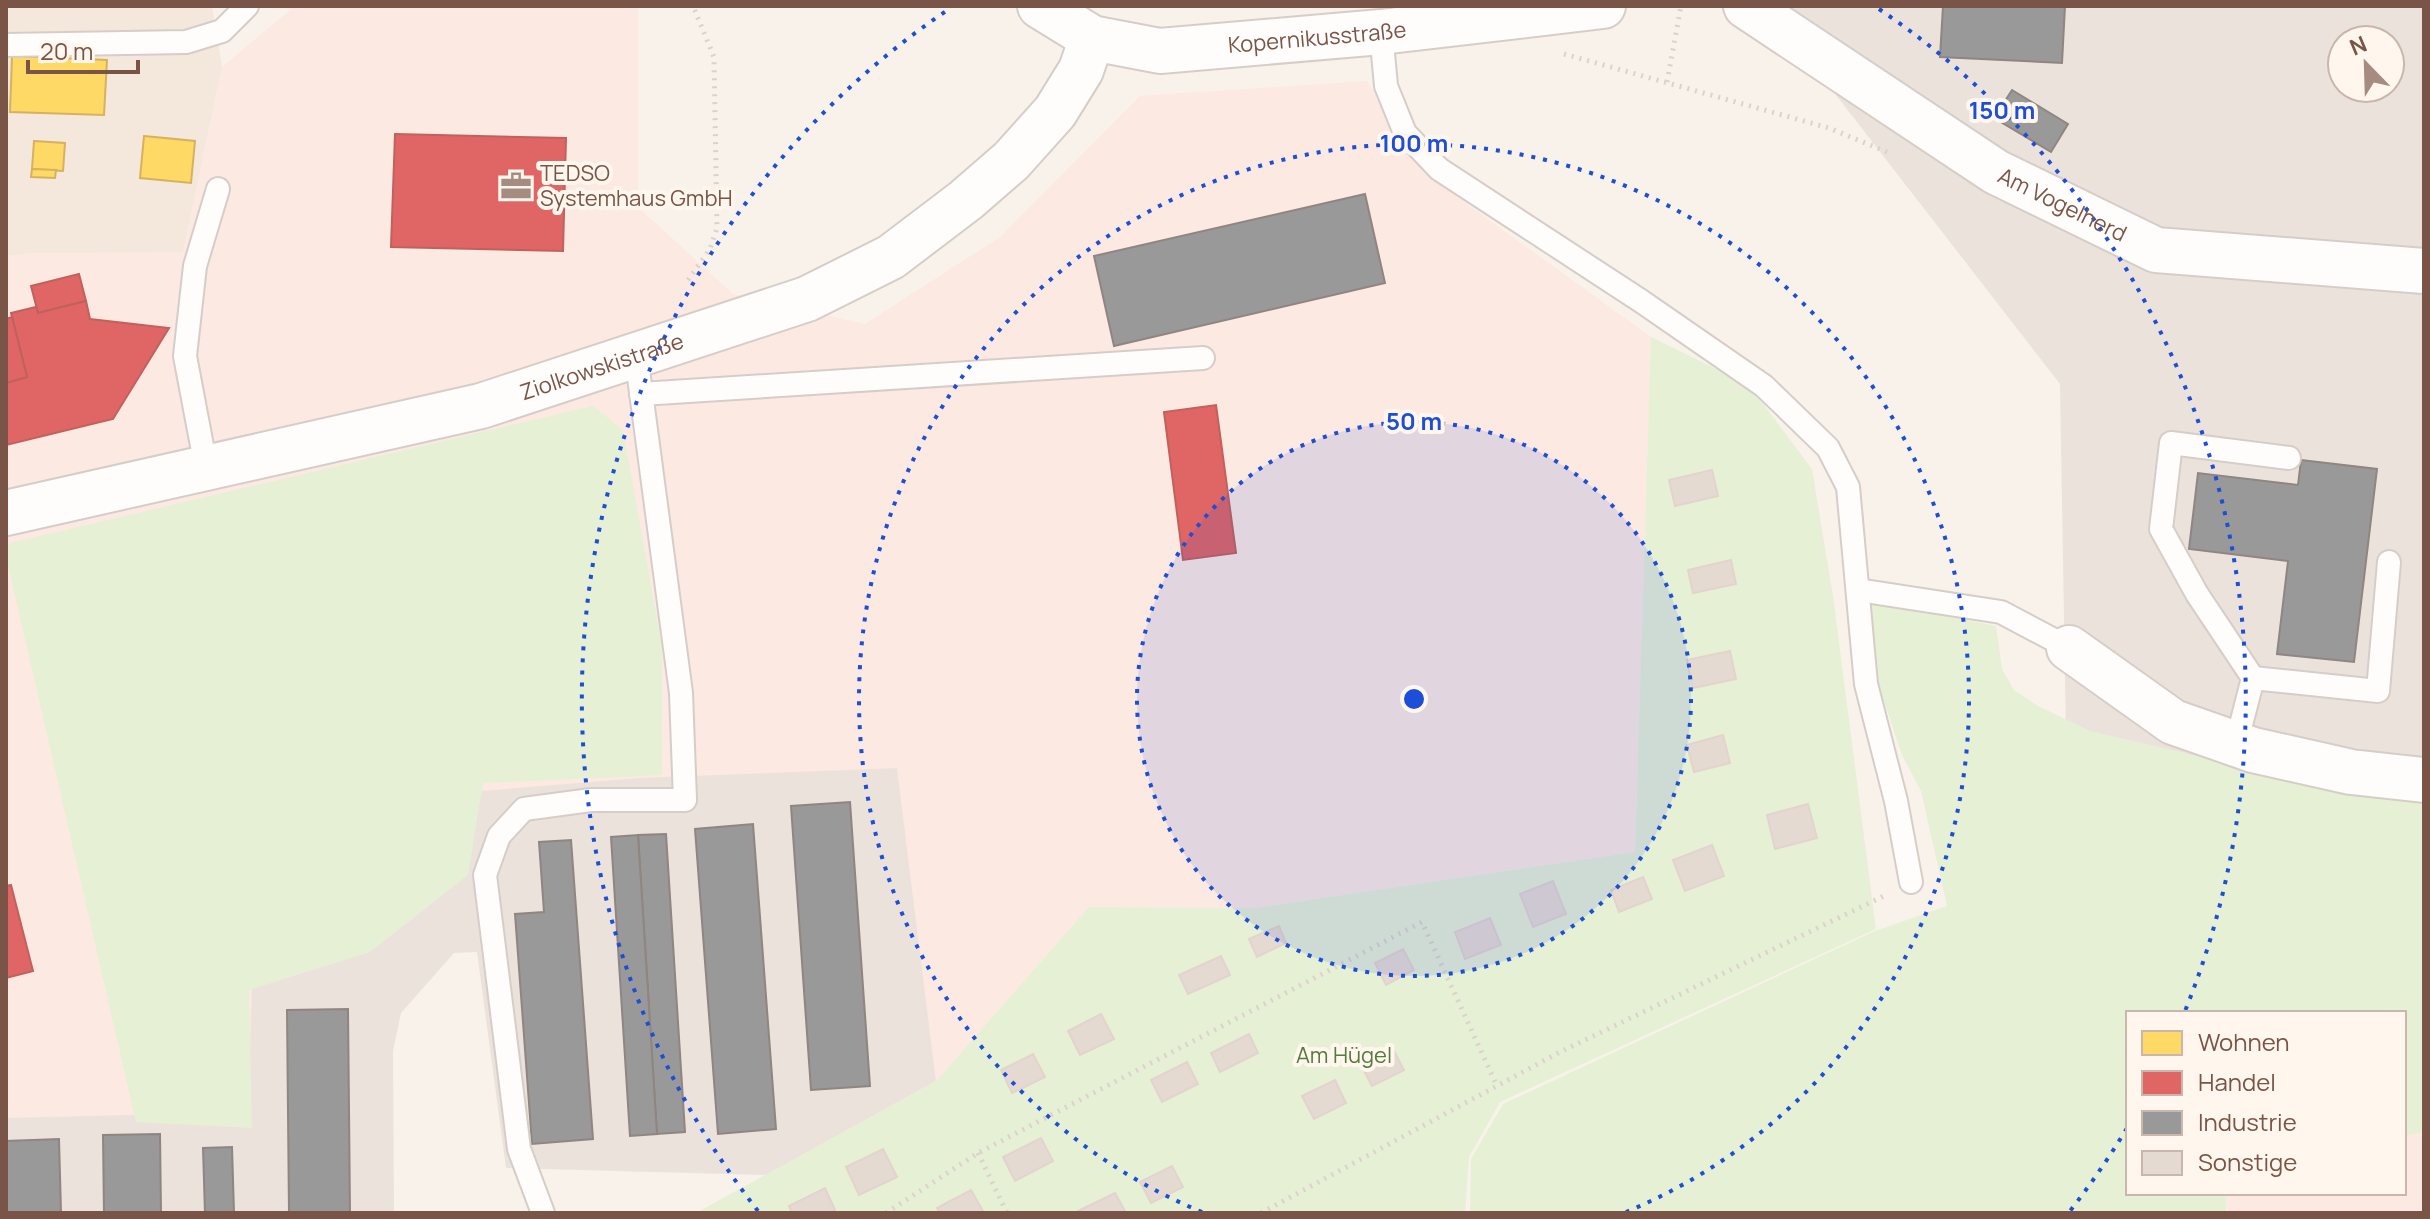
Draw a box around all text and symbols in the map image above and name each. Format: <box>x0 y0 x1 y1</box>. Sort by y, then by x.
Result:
street label: Kopernikusstraße <box>1227 14 1408 60</box>
scale bar <box>28 24 138 74</box>
north arrow <box>2326 24 2406 104</box>
text: N <box>2345 29 2371 62</box>
text: 20 m <box>40 34 93 67</box>
text: 150 m <box>1969 93 2035 126</box>
text: 100 m <box>1380 126 1448 159</box>
place label: TEDSO Systemhaus GmbH <box>540 158 733 213</box>
street label: Am Vogelherd <box>1993 160 2132 248</box>
office icon: TEDSO Systemhaus GmbH <box>499 169 533 203</box>
street label: Ziolkowskistraße <box>516 326 687 407</box>
text: 50 m <box>1386 404 1442 437</box>
centre of rings <box>1400 685 1428 713</box>
legend <box>2126 1011 2406 1195</box>
text: Wohnen <box>2198 1025 2290 1058</box>
park label: Am Hügel <box>1296 1040 1392 1070</box>
text: Handel <box>2198 1065 2276 1098</box>
text: Industrie <box>2198 1105 2297 1138</box>
text: Sonstige <box>2198 1145 2297 1178</box>

